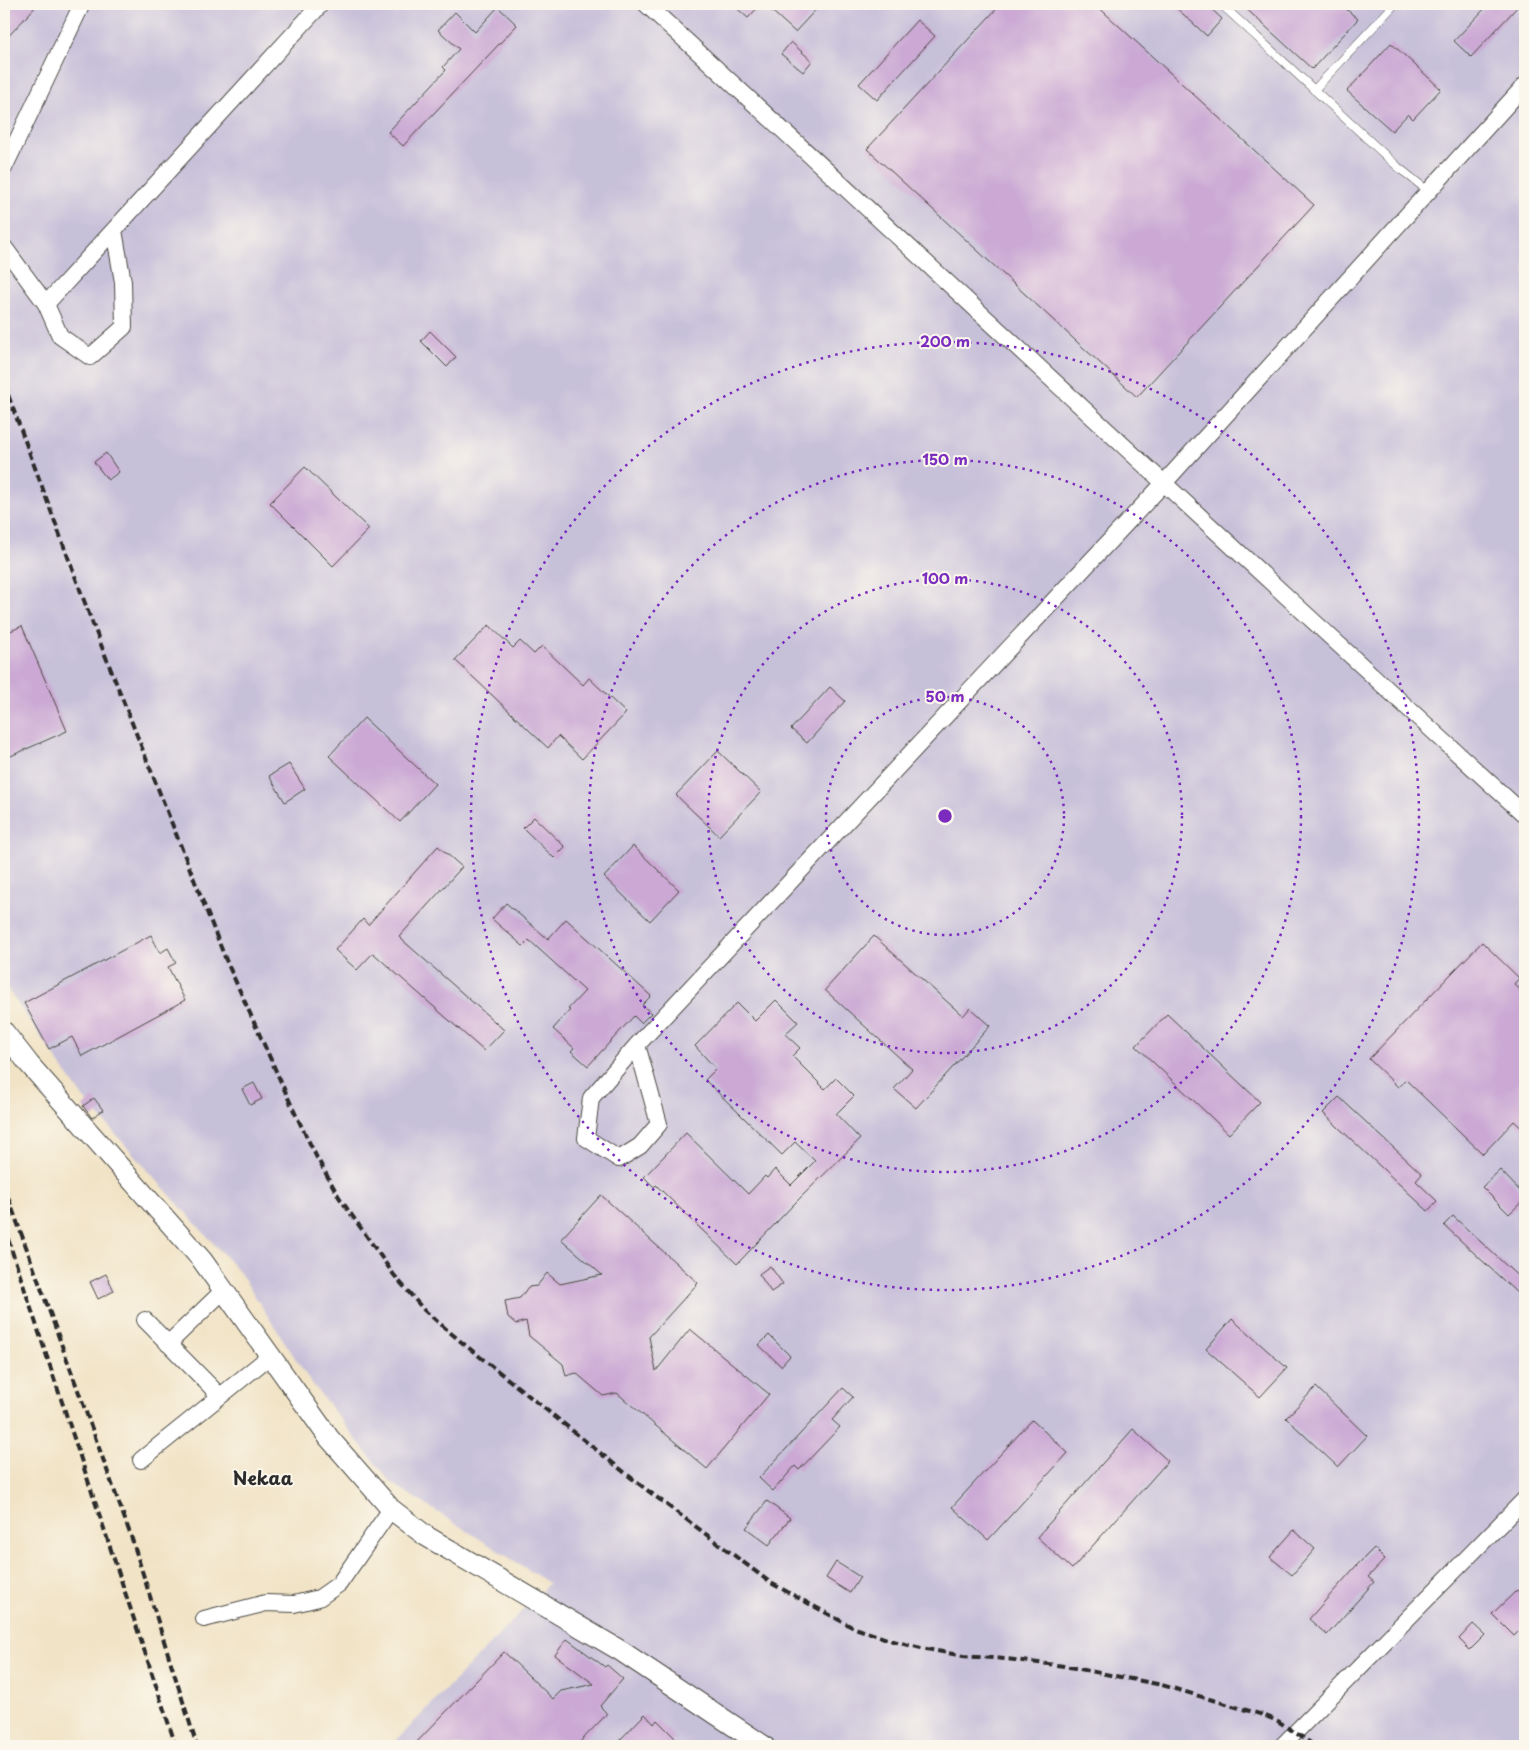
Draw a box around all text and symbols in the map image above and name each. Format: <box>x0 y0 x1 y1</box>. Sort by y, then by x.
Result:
text: 200 m <box>920 329 970 352</box>
text: 150 m <box>922 447 968 470</box>
text: 100 m <box>922 566 968 589</box>
text: 50 m <box>926 684 964 707</box>
centre of rings <box>936 807 954 825</box>
district label: Nekaa <box>233 1464 294 1491</box>

